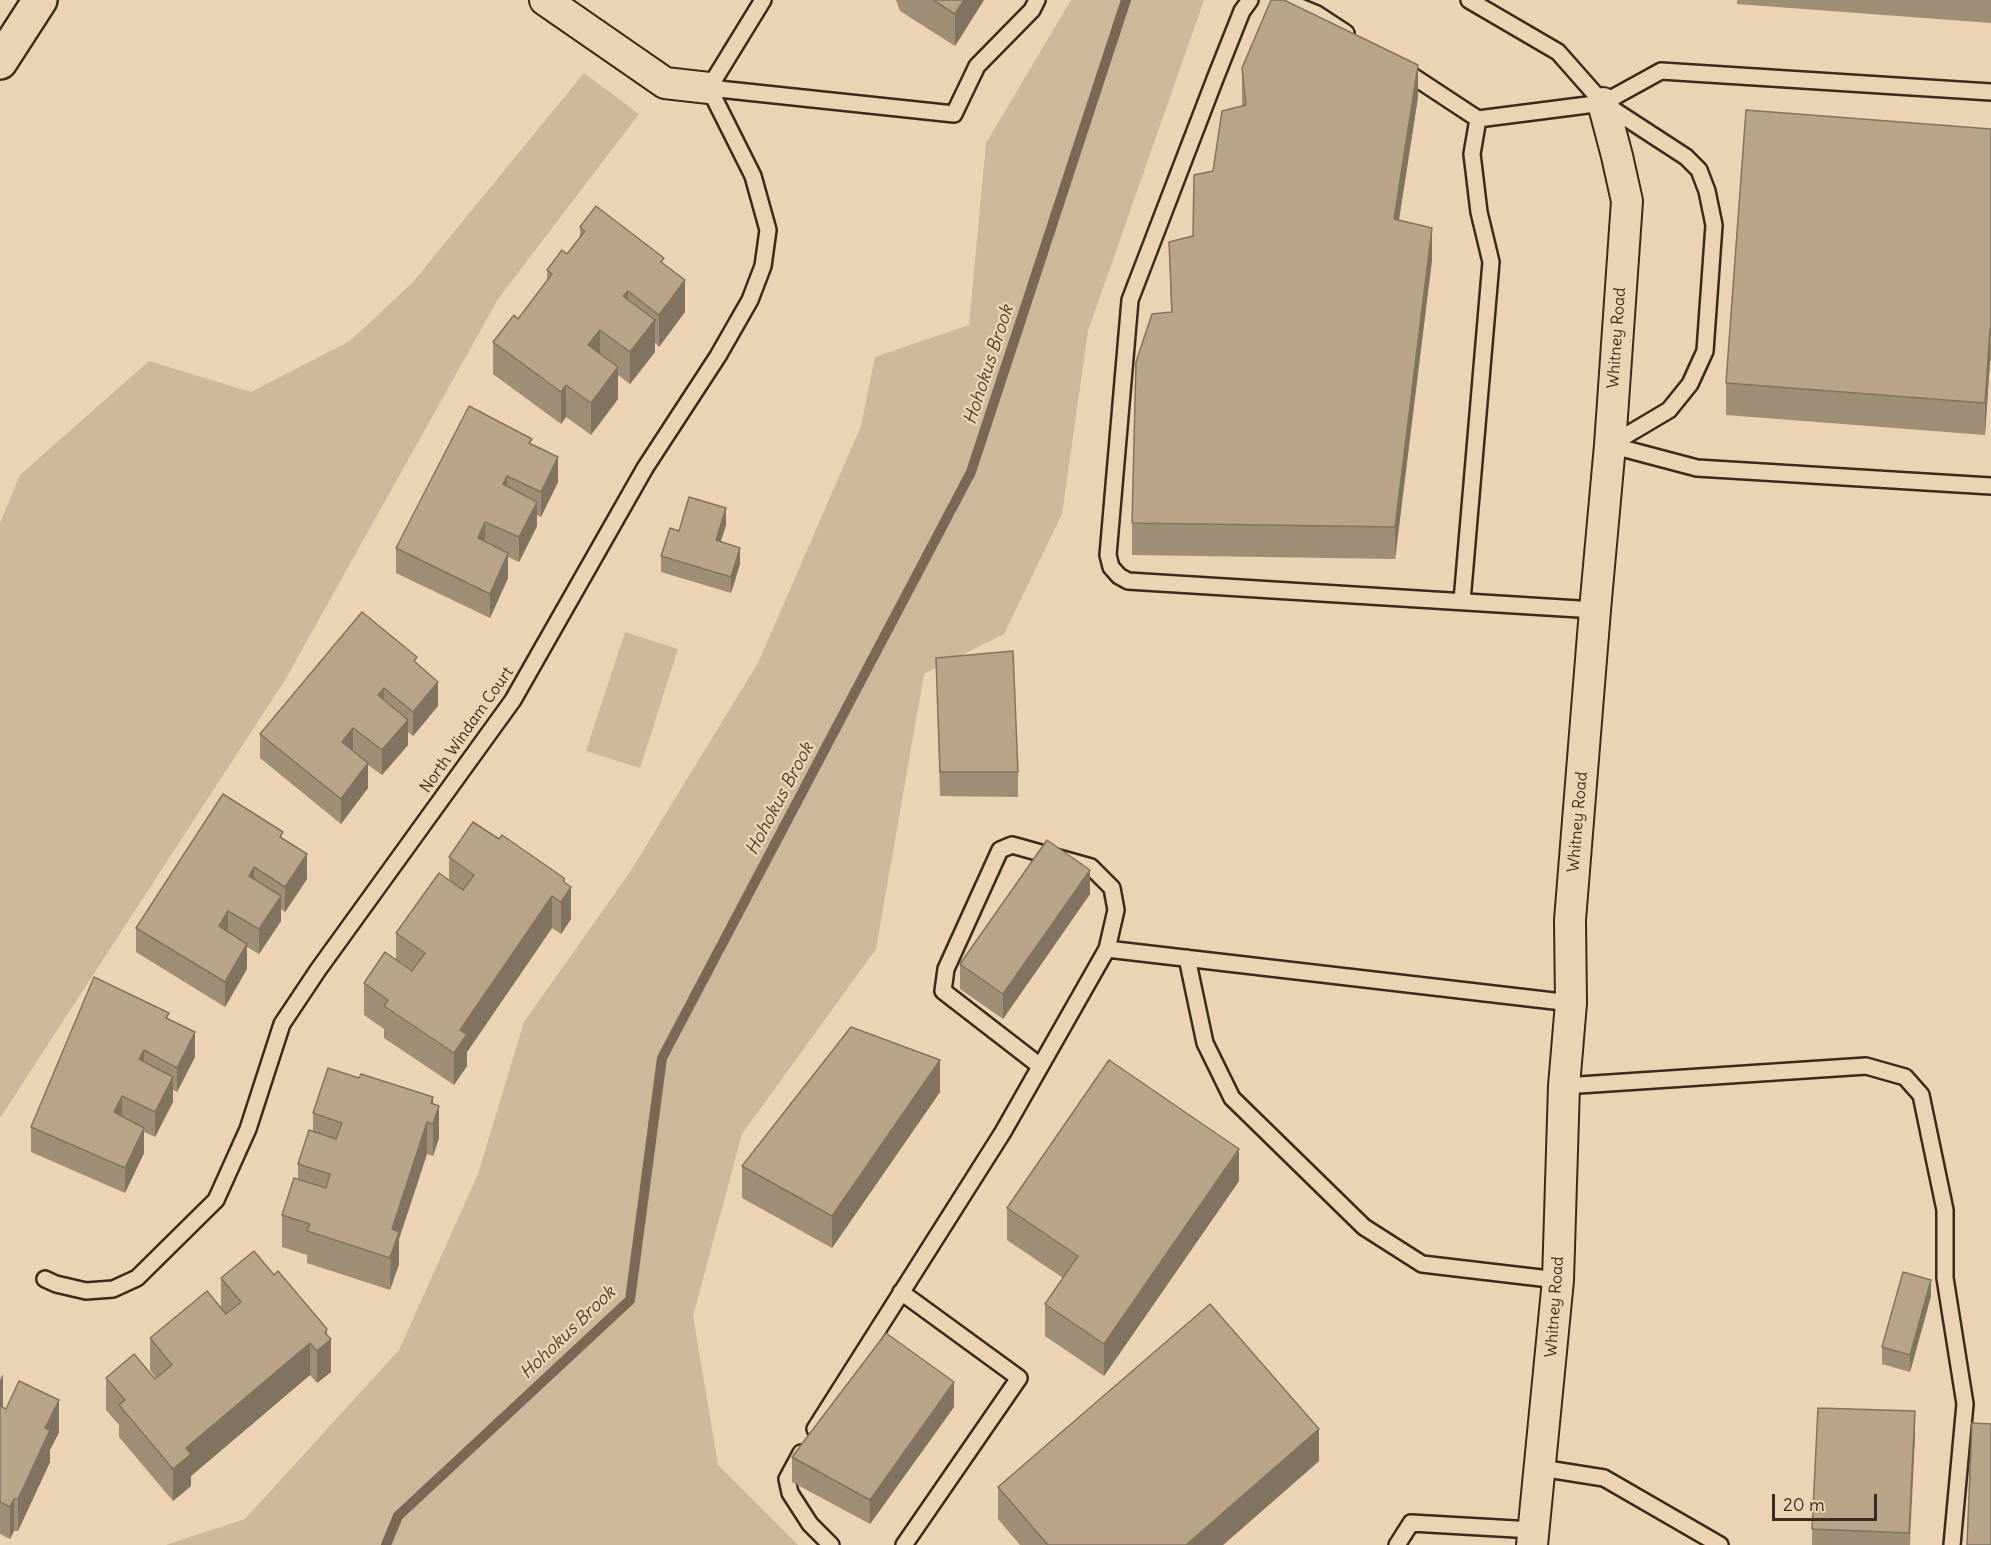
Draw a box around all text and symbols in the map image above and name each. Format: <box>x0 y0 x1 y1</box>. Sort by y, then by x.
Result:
street label: Whitney Road <box>1604 287 1630 389</box>
water label: Hohokus Brook <box>960 303 1018 427</box>
street label: North Windam Court <box>416 663 518 797</box>
water label: Hohokus Brook <box>741 739 819 859</box>
street label: Whitney Road <box>1564 771 1592 873</box>
street label: Whitney Road <box>1542 1256 1568 1358</box>
water label: Hohokus Brook <box>516 1282 620 1384</box>
scale bar <box>1775 1482 1880 1520</box>
text: 20 m <box>1783 1493 1825 1516</box>

